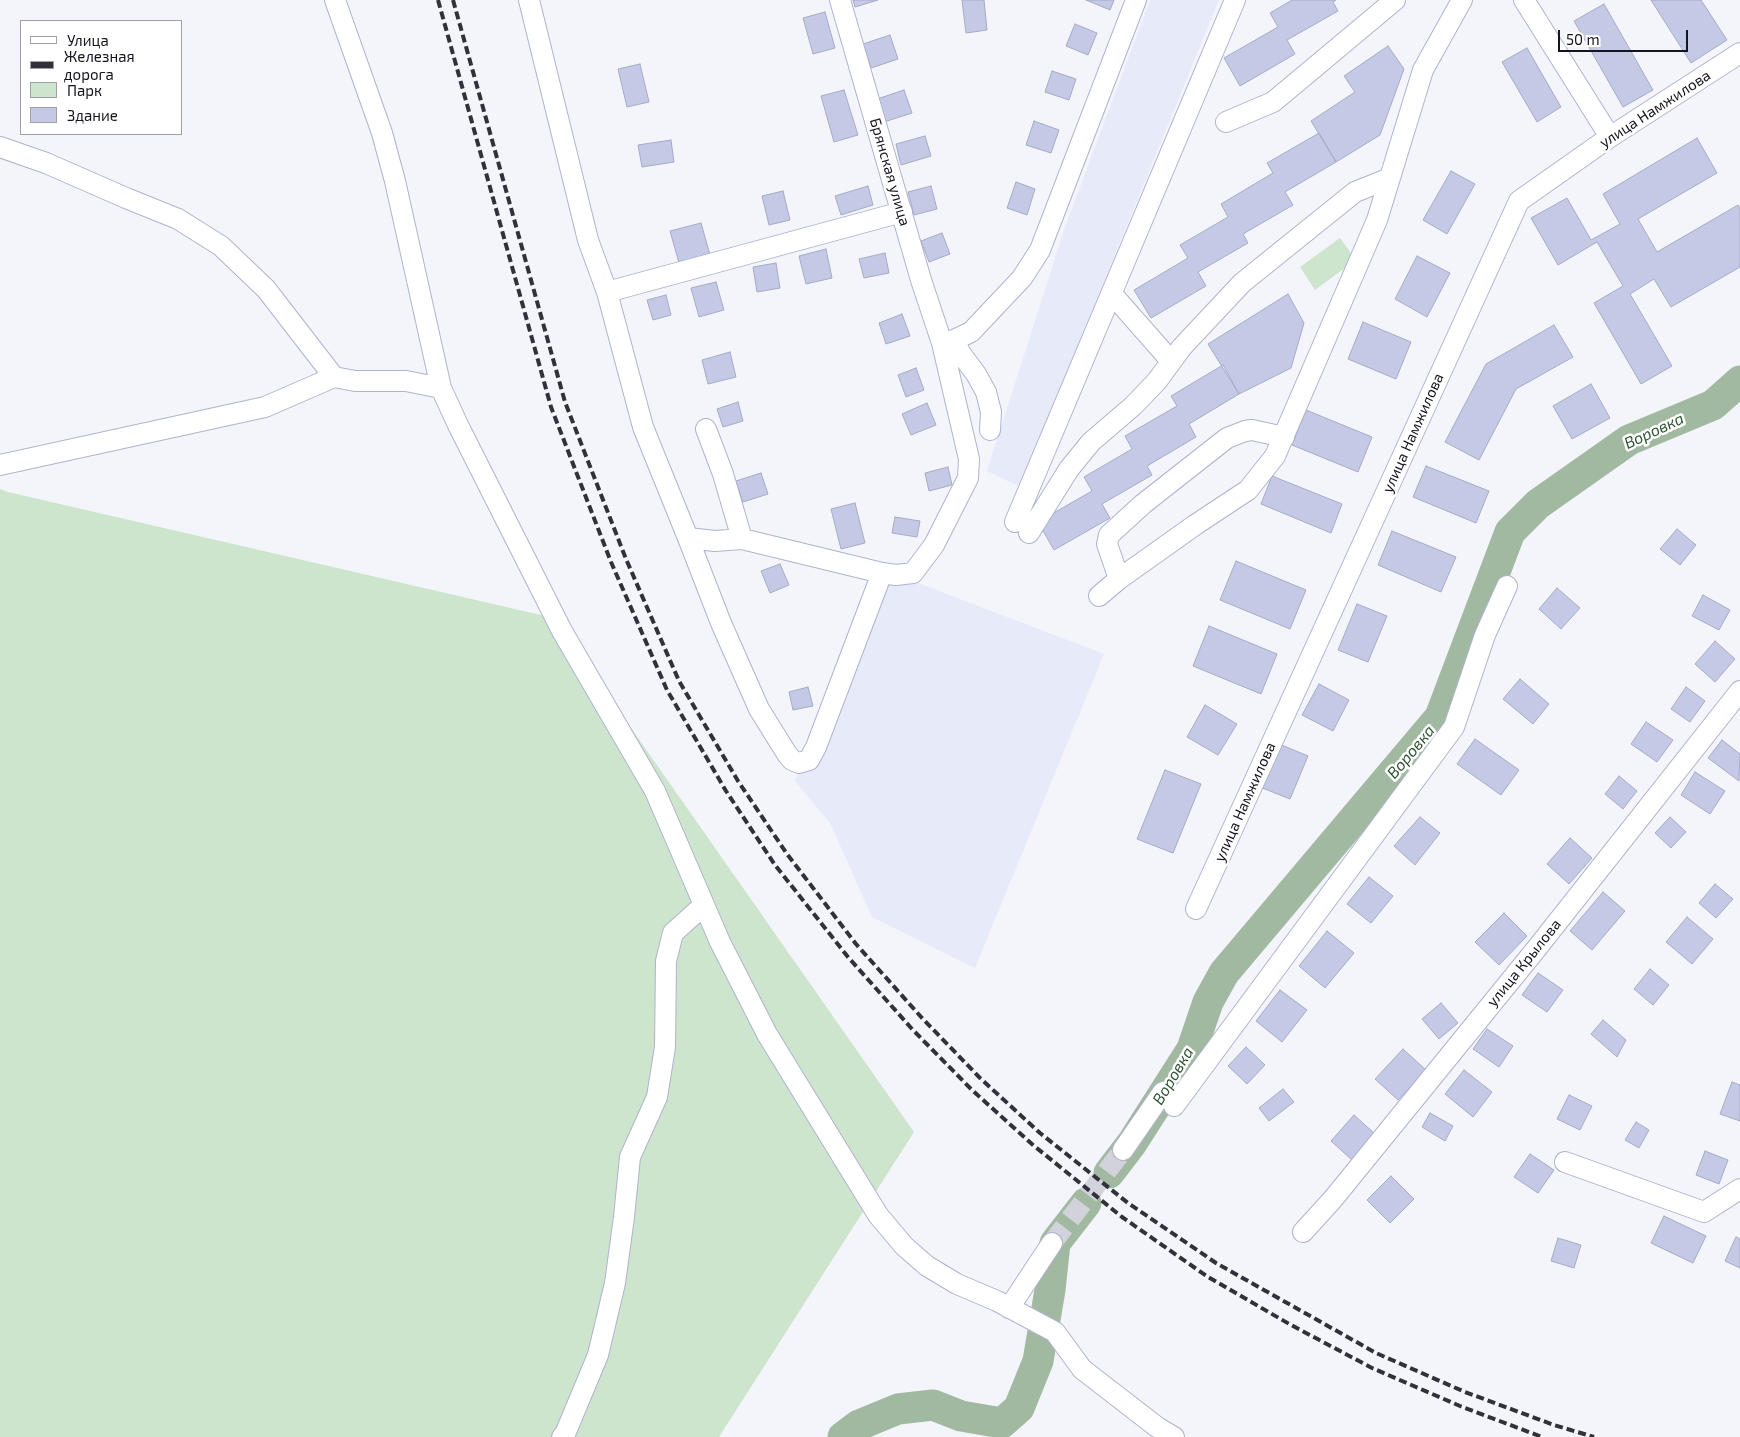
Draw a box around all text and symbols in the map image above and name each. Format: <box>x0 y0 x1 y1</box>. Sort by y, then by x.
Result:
legend <box>20 20 182 135</box>
scale bar <box>1560 20 1690 52</box>
text: 50 m <box>1566 30 1600 48</box>
text: Улица <box>67 31 109 49</box>
text: Железная дорога <box>64 47 135 83</box>
street label: улица Намжилова <box>1596 66 1714 152</box>
text: Парк <box>67 81 102 99</box>
text: Здание <box>67 106 118 124</box>
street label: Брянская улица <box>866 116 914 228</box>
street label: улица Намжилова <box>1379 370 1447 496</box>
water label: Воровка <box>1621 409 1687 453</box>
water label: Воровка <box>1383 721 1439 783</box>
street label: улица Намжилова <box>1211 739 1279 865</box>
street label: улица Крылова <box>1483 916 1565 1010</box>
water label: Воровка <box>1148 1044 1198 1108</box>

